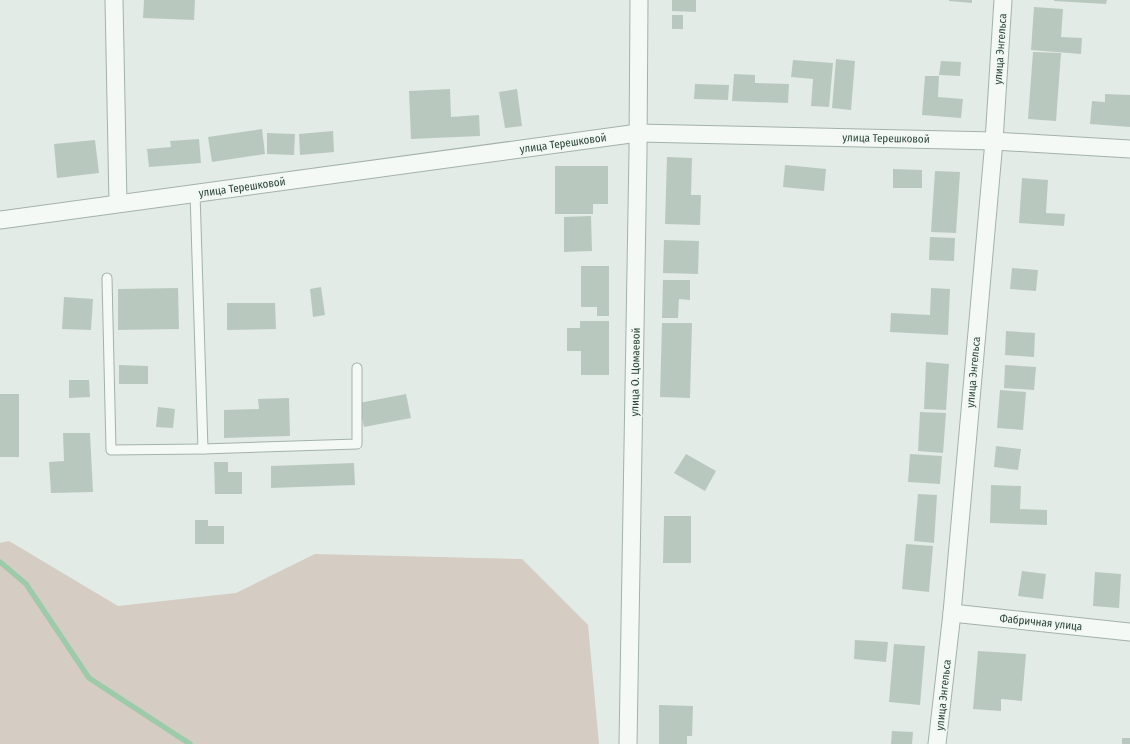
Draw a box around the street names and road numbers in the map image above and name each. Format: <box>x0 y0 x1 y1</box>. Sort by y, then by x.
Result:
street label: улица Энгельса <box>992 13 1009 85</box>
street label: улица Терешковой <box>519 131 607 156</box>
street label: улица Терешковой <box>842 131 930 146</box>
street label: улица Терешковой <box>198 175 286 200</box>
street label: улица О. Цомаевой <box>628 327 643 417</box>
street label: улица Энгельса <box>964 336 983 408</box>
street label: Фабричная улица <box>999 612 1083 633</box>
street label: улица Энгельса <box>933 659 954 731</box>

